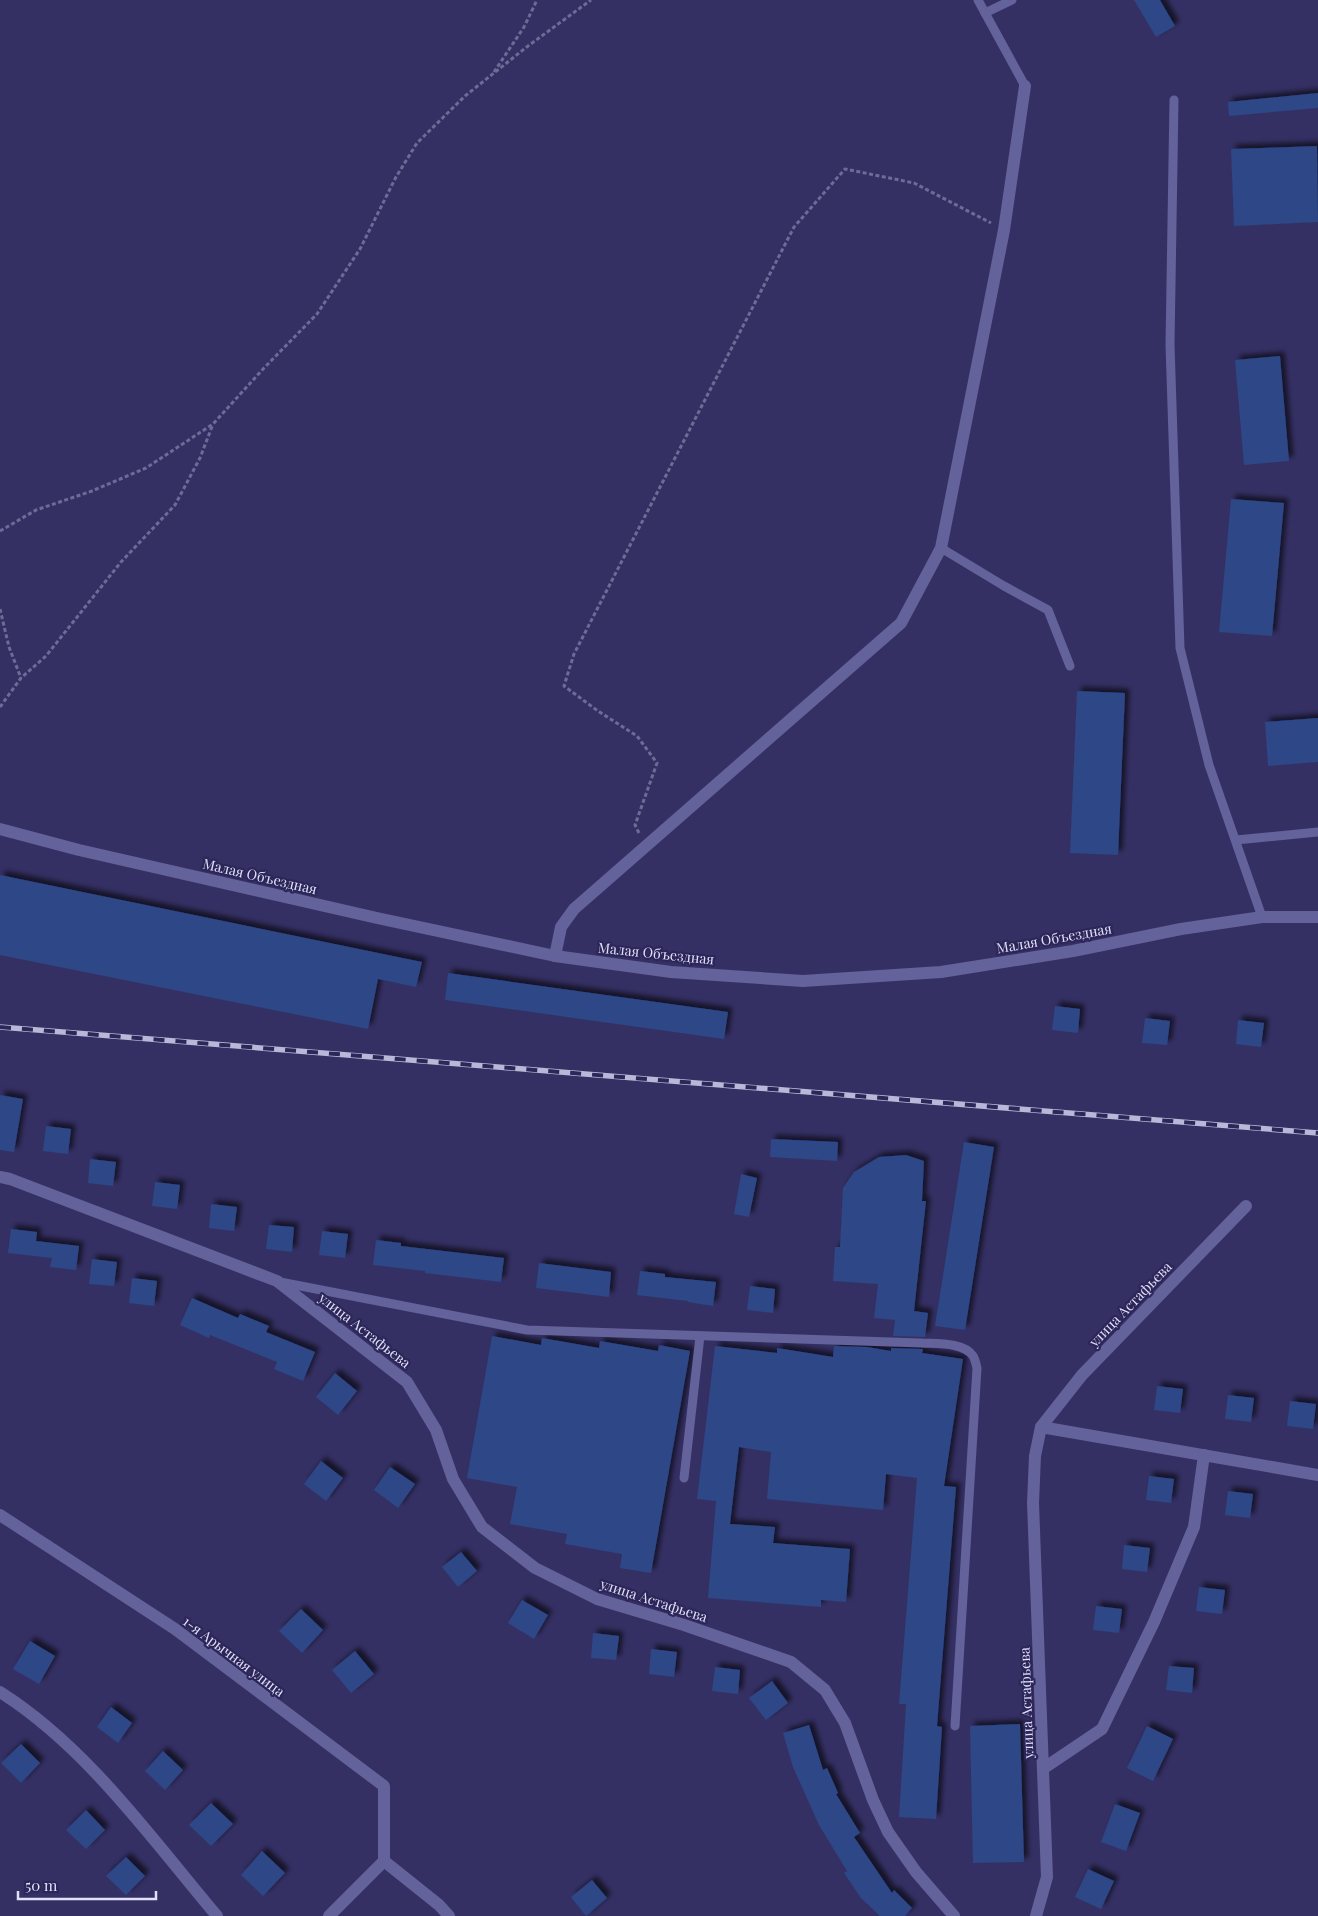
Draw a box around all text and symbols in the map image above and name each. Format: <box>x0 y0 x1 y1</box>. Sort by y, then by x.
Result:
street label: Малая Объездная <box>201 854 319 898</box>
street label: Малая Объездная <box>995 918 1114 957</box>
street label: Малая Объездная <box>597 937 715 969</box>
street label: улица Астафьева <box>1084 1257 1176 1351</box>
street label: улица Астафьева <box>314 1288 415 1372</box>
street label: улица Астафьева <box>597 1573 710 1626</box>
street label: 1-я Арычная улица <box>179 1611 289 1701</box>
street label: улица Астафьева <box>1015 1647 1037 1760</box>
scale bar <box>18 1868 155 1900</box>
text: 50 m <box>25 1875 58 1895</box>

